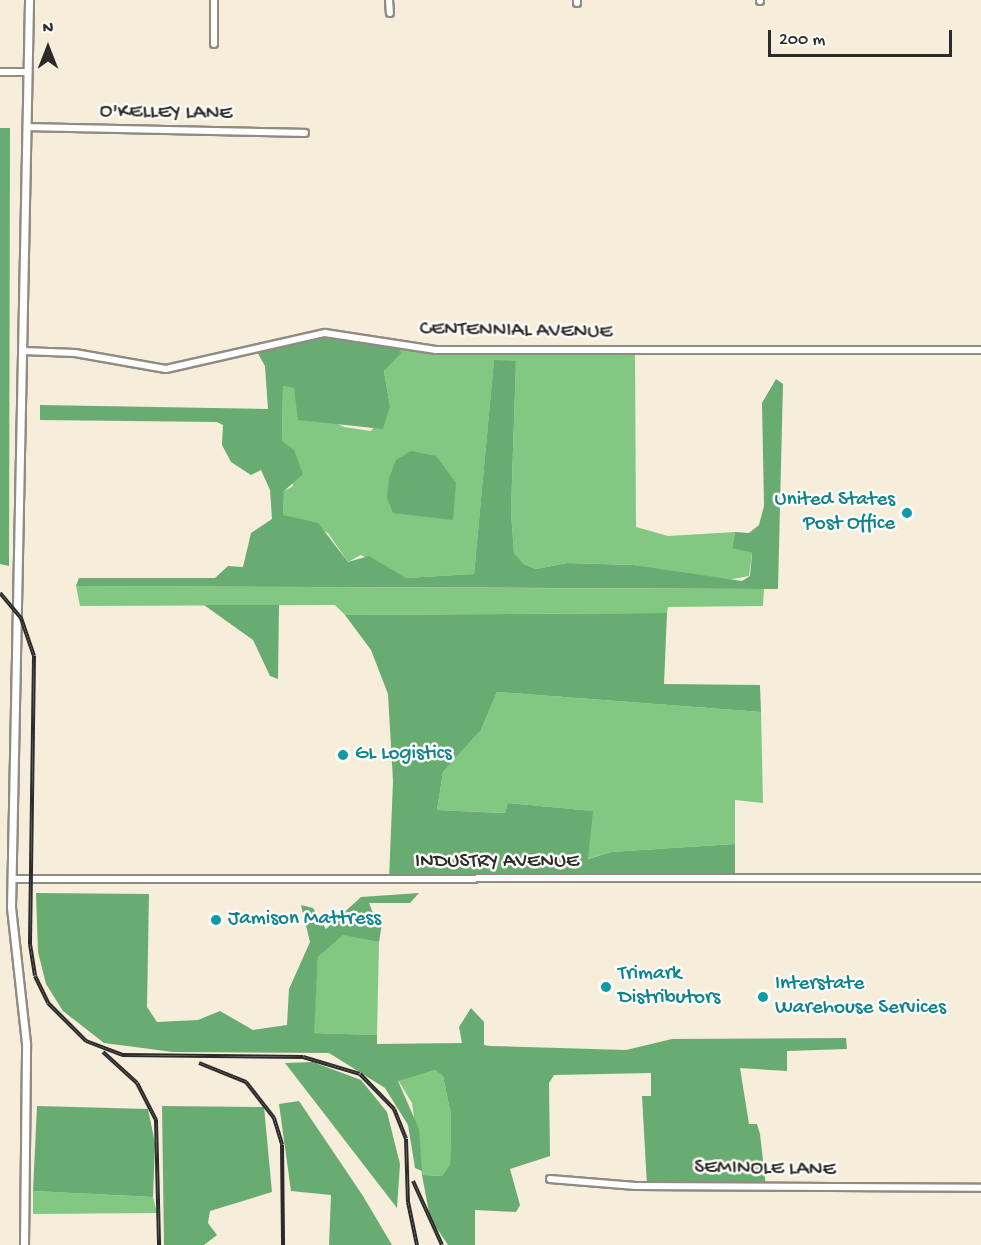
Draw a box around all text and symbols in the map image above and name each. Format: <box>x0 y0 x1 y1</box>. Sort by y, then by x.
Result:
north arrow <box>18 18 78 78</box>
scale bar <box>771 18 956 56</box>
text: N <box>43 20 53 39</box>
text: 200 m <box>779 30 825 51</box>
street label: O'KELLEY LANE <box>99 100 233 128</box>
street label: CENTENNIAL AVENUE <box>419 318 613 346</box>
place label: United States Post Office <box>775 488 895 538</box>
marker: United States Post Office <box>900 506 914 520</box>
place label: GL Logistics <box>355 742 452 768</box>
marker: GL Logistics <box>336 748 350 762</box>
street label: INDUSTRY AVENUE <box>415 850 579 876</box>
place label: Jamison Mattress <box>228 907 381 933</box>
marker: Jamison Mattress <box>209 913 223 927</box>
place label: Trimark Distributors <box>618 962 720 1012</box>
place label: Interstate Warehouse Services <box>775 972 946 1022</box>
marker: Trimark Distributors <box>599 980 613 994</box>
marker: Interstate Warehouse Services <box>756 990 770 1004</box>
street label: SEMINOLE LANE <box>694 1156 836 1184</box>

